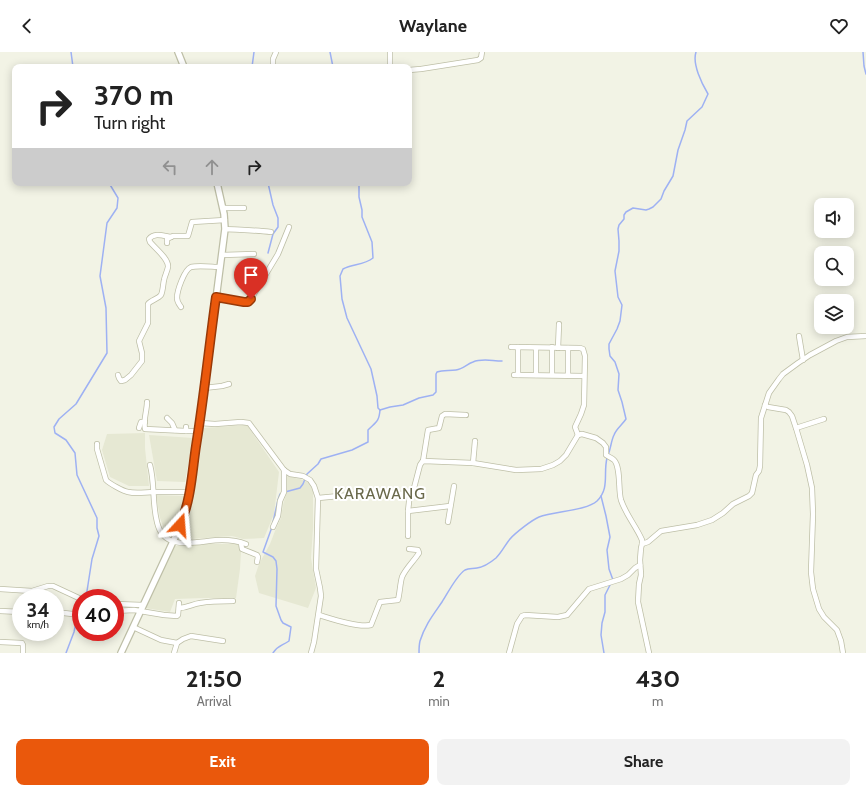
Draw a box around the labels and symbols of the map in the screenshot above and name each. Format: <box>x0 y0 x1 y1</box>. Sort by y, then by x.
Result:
pin <box>234 258 268 299</box>
district label: KARAWANG <box>334 484 426 503</box>
position arrow <box>159 504 201 546</box>
speed limit sign: 40 <box>72 589 124 641</box>

